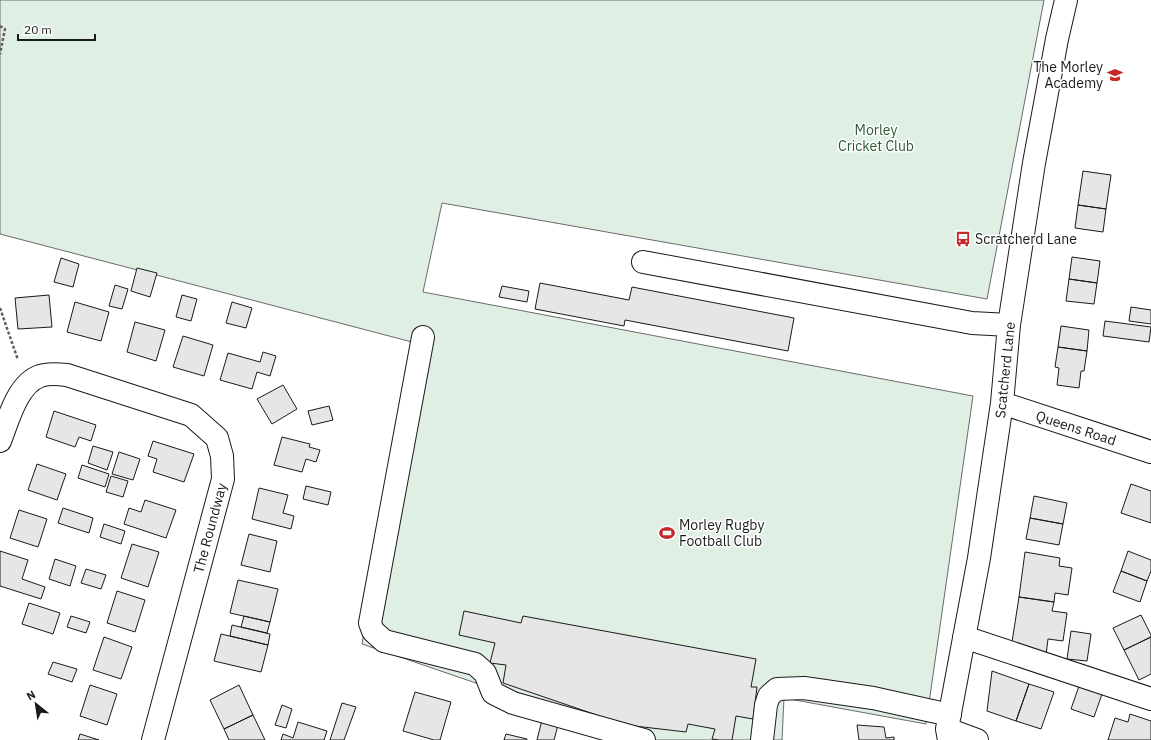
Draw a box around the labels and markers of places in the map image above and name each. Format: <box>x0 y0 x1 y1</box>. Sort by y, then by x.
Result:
place label: The Morley Academy <box>1033 58 1103 92</box>
school or university icon: The Morley Academy <box>1106 66 1124 84</box>
bus stop icon: Scratcherd Lane <box>954 230 972 248</box>
place label: Scratcherd Lane <box>975 230 1077 248</box>
place label: Morley Rugby Football Club <box>679 516 764 550</box>
sports icon: Morley Rugby Football Club <box>658 524 676 542</box>

